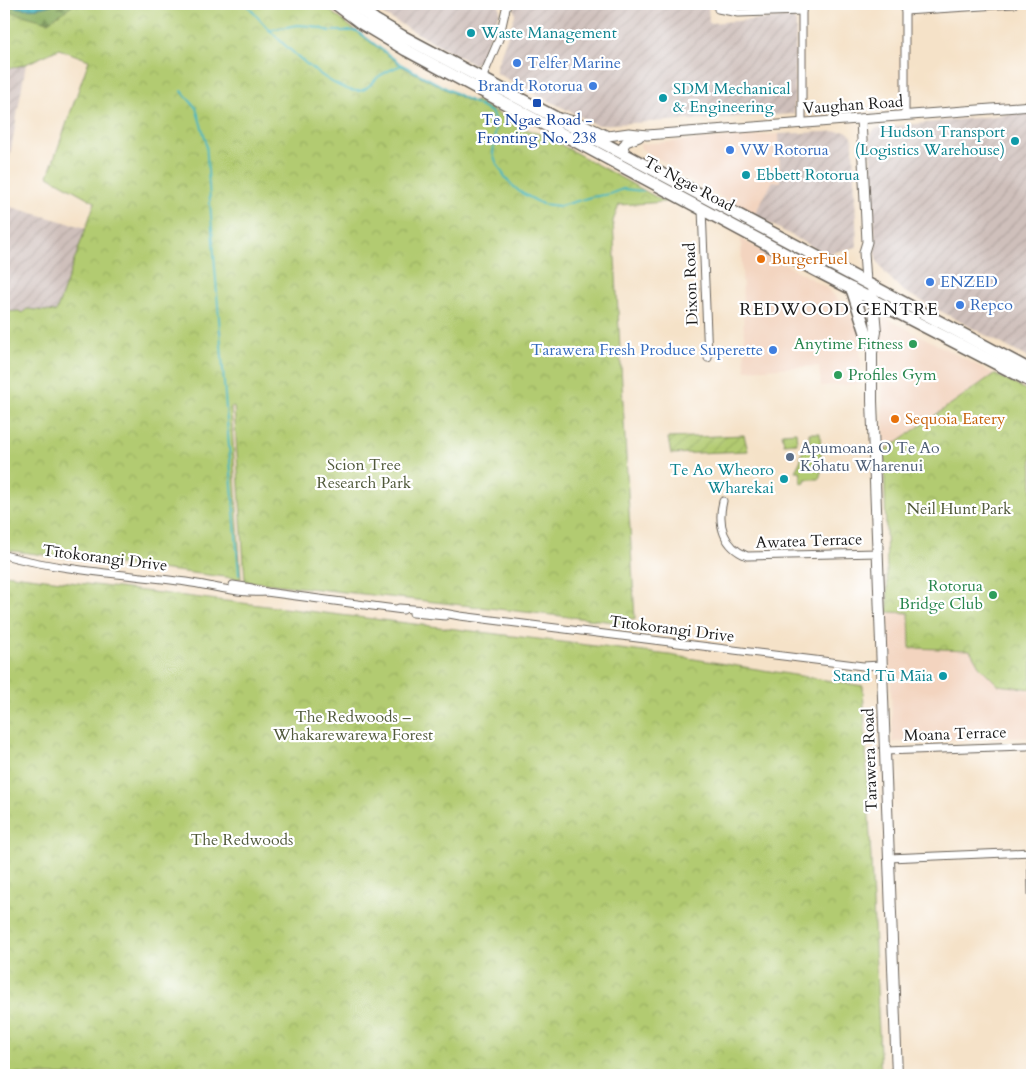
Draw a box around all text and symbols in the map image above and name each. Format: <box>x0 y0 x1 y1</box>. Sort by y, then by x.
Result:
place label: Waste Management <box>480 22 617 44</box>
marker: Waste Management <box>465 27 477 39</box>
place label: Telfer Marine <box>527 52 621 74</box>
marker: Telfer Marine <box>511 57 523 69</box>
place label: Brandt Rotorua <box>477 75 583 97</box>
place label: SDM Mechanical & Engineering <box>673 78 791 118</box>
marker: Brandt Rotorua <box>587 80 599 92</box>
street label: Vaughan Road <box>802 90 904 119</box>
marker: SDM Mechanical & Engineering <box>657 92 669 104</box>
marker: Te Ngae Road - Fronting No. 238 <box>531 97 543 109</box>
place label: Te Ngae Road - Fronting No. 238 <box>477 109 597 149</box>
place label: Hudson Transport (Logistics Warehouse) <box>855 121 1005 161</box>
marker: Hudson Transport (Logistics Warehouse) <box>1009 135 1021 147</box>
place label: VW Rotorua <box>740 139 829 161</box>
marker: VW Rotorua <box>724 144 736 156</box>
street label: Te Ngae Road <box>640 151 739 217</box>
place label: Ebbett Rotorua <box>756 164 860 186</box>
marker: Ebbett Rotorua <box>740 169 752 181</box>
street label: Dixon Road <box>679 242 703 326</box>
place label: BurgerFuel <box>771 248 848 270</box>
marker: BurgerFuel <box>755 253 767 265</box>
place label: ENZED <box>940 271 998 293</box>
marker: ENZED <box>924 276 936 288</box>
place label: Repco <box>970 294 1013 316</box>
district label: REDWOOD CENTRE <box>739 297 939 322</box>
marker: Repco <box>954 299 966 311</box>
place label: Anytime Fitness <box>794 333 903 355</box>
marker: Anytime Fitness <box>907 338 919 350</box>
place label: Tarawera Fresh Produce Superette <box>531 339 763 361</box>
marker: Tarawera Fresh Produce Superette <box>767 344 779 356</box>
place label: Profiles Gym <box>848 364 937 386</box>
marker: Profiles Gym <box>832 369 844 381</box>
place label: Sequoia Eatery <box>905 408 1006 430</box>
marker: Sequoia Eatery <box>889 413 901 425</box>
place label: Apumoana O Te Ao Kōhatu Wharenui <box>800 437 940 477</box>
marker: Apumoana O Te Ao Kōhatu Wharenui <box>784 451 796 463</box>
park label: Scion Tree Research Park <box>317 454 412 494</box>
place label: Te Ao Wheoro Wharekai <box>670 459 774 499</box>
marker: Te Ao Wheoro Wharekai <box>778 473 790 485</box>
park label: Neil Hunt Park <box>906 498 1012 520</box>
street label: Awatea Terrace <box>755 528 863 554</box>
street label: Tītokorangi Drive <box>41 539 169 577</box>
place label: Rotorua Bridge Club <box>899 575 983 615</box>
marker: Rotorua Bridge Club <box>987 589 999 601</box>
street label: Tītokorangi Drive <box>608 610 736 648</box>
place label: Stand Tū Māia <box>833 665 933 687</box>
marker: Stand Tū Māia <box>937 670 949 682</box>
park label: The Redwoods – Whakarewarewa Forest <box>272 706 433 746</box>
street label: Tarawera Road <box>857 707 883 812</box>
street label: Moana Terrace <box>903 721 1007 747</box>
park label: The Redwoods <box>191 829 293 851</box>

